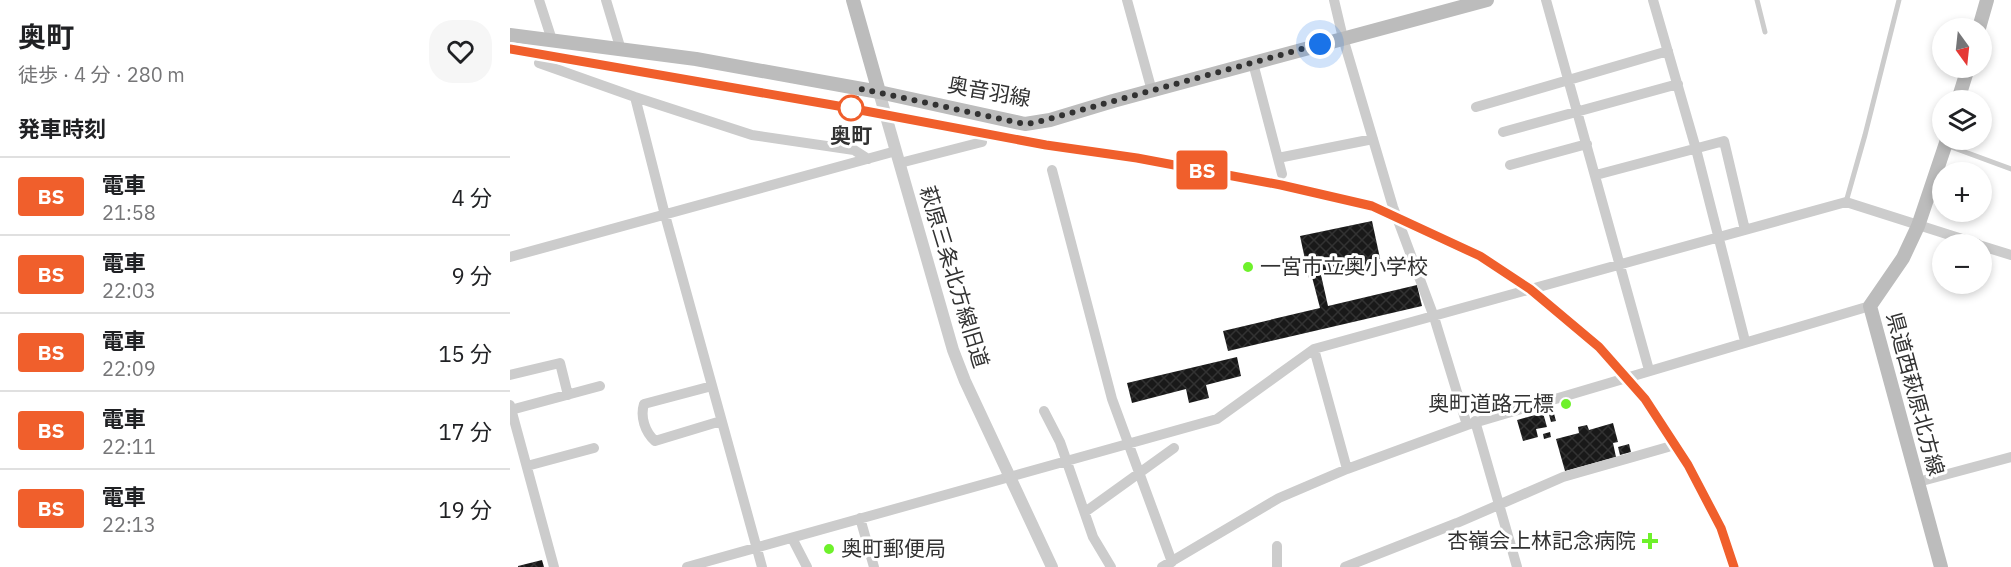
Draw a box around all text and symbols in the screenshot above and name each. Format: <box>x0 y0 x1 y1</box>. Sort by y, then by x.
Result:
text: 奥町 <box>18 18 74 55</box>
north arrow <box>1932 18 1992 78</box>
map controls <box>1932 18 1992 294</box>
button: heart <box>429 20 492 83</box>
your location <box>1305 29 1335 59</box>
text: 徒歩 · 4 分 · 280 m <box>18 61 185 88</box>
street label: 奥音羽線 <box>945 70 1033 112</box>
button: layers <box>1932 90 1992 150</box>
marker: 奥町 <box>838 95 864 121</box>
text: 発車時刻 <box>18 114 106 143</box>
place label: 奥町 <box>830 121 872 149</box>
line badge: BS <box>1175 150 1229 190</box>
text: BS <box>1188 156 1216 184</box>
button: + <box>1932 162 1992 222</box>
text: 電車 <box>102 170 146 199</box>
text: BS <box>37 182 65 210</box>
street label: 萩原三条北方線旧道 <box>914 182 996 371</box>
text: 4 分 <box>452 183 492 212</box>
text: 21:58 <box>102 199 156 226</box>
button: − <box>1932 234 1992 294</box>
text: 電車 <box>102 248 146 277</box>
place label: 一宮市立奥小学校 <box>1260 252 1428 280</box>
text: BS <box>37 260 65 288</box>
marker: 一宮市立奥小学校 <box>1241 260 1255 274</box>
text: 9 分 <box>452 261 492 290</box>
text: 22:03 <box>102 277 156 304</box>
street label: 県道西萩原北方線 <box>1881 309 1951 479</box>
text: 電車 <box>102 326 146 355</box>
text: BS <box>37 338 65 366</box>
text: 15 分 <box>438 339 492 368</box>
text: 22:09 <box>102 355 156 382</box>
place label: 奥町道路元標 <box>1428 389 1554 417</box>
marker: 奥町道路元標 <box>1559 397 1573 411</box>
text: 電車 <box>102 404 146 433</box>
text: BS <box>37 416 65 444</box>
text: 17 分 <box>438 417 492 446</box>
text: 22:11 <box>102 433 156 460</box>
text: 電車 <box>102 482 146 511</box>
text: BS <box>37 494 65 522</box>
text: 19 分 <box>438 495 492 524</box>
text: 22:13 <box>102 511 156 538</box>
place label: 杏嶺会上林記念病院 <box>1447 526 1636 554</box>
marker: 杏嶺会上林記念病院 <box>1641 532 1659 550</box>
place label: 奥町郵便局 <box>841 534 946 562</box>
marker: 奥町郵便局 <box>822 542 836 556</box>

